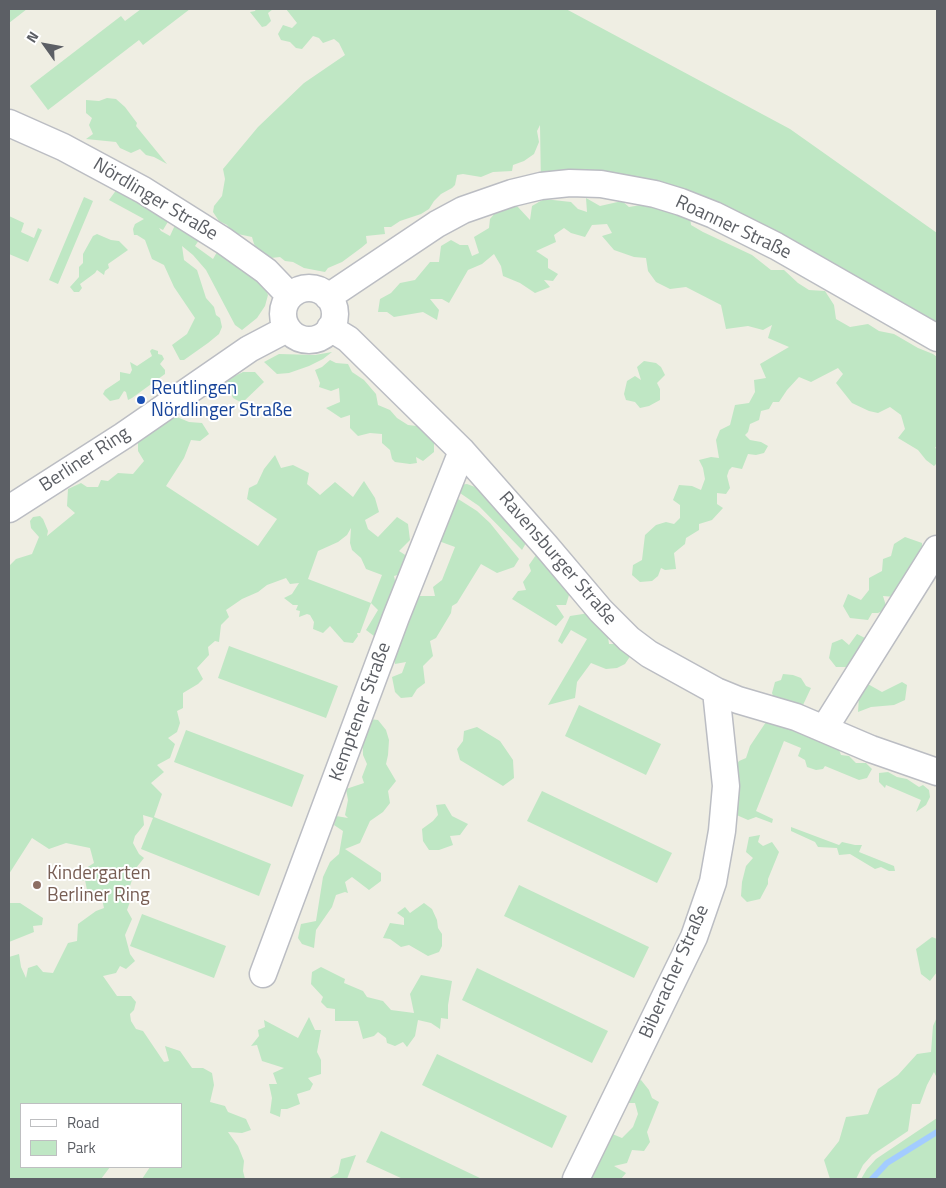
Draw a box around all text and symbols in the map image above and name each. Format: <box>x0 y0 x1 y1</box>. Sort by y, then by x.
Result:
north arrow <box>20 20 70 70</box>
text: N <box>20 27 43 46</box>
street label: Nördlinger Straße <box>89 154 221 246</box>
street label: Roanner Straße <box>671 191 795 265</box>
place label: Reutlingen Nördlinger Straße <box>151 378 292 422</box>
marker: Reutlingen Nördlinger Straße <box>135 394 147 406</box>
street label: Berliner Ring <box>36 422 134 498</box>
street label: Ravensburger Straße <box>493 488 621 630</box>
street label: Kemptener Straße <box>325 639 397 785</box>
place label: Kindergarten Berliner Ring <box>47 863 151 907</box>
marker: Kindergarten Berliner Ring <box>31 879 43 891</box>
street label: Biberacher Straße <box>635 902 715 1042</box>
legend <box>20 1103 182 1168</box>
text: Road <box>67 1111 99 1134</box>
text: Park <box>67 1136 96 1159</box>

